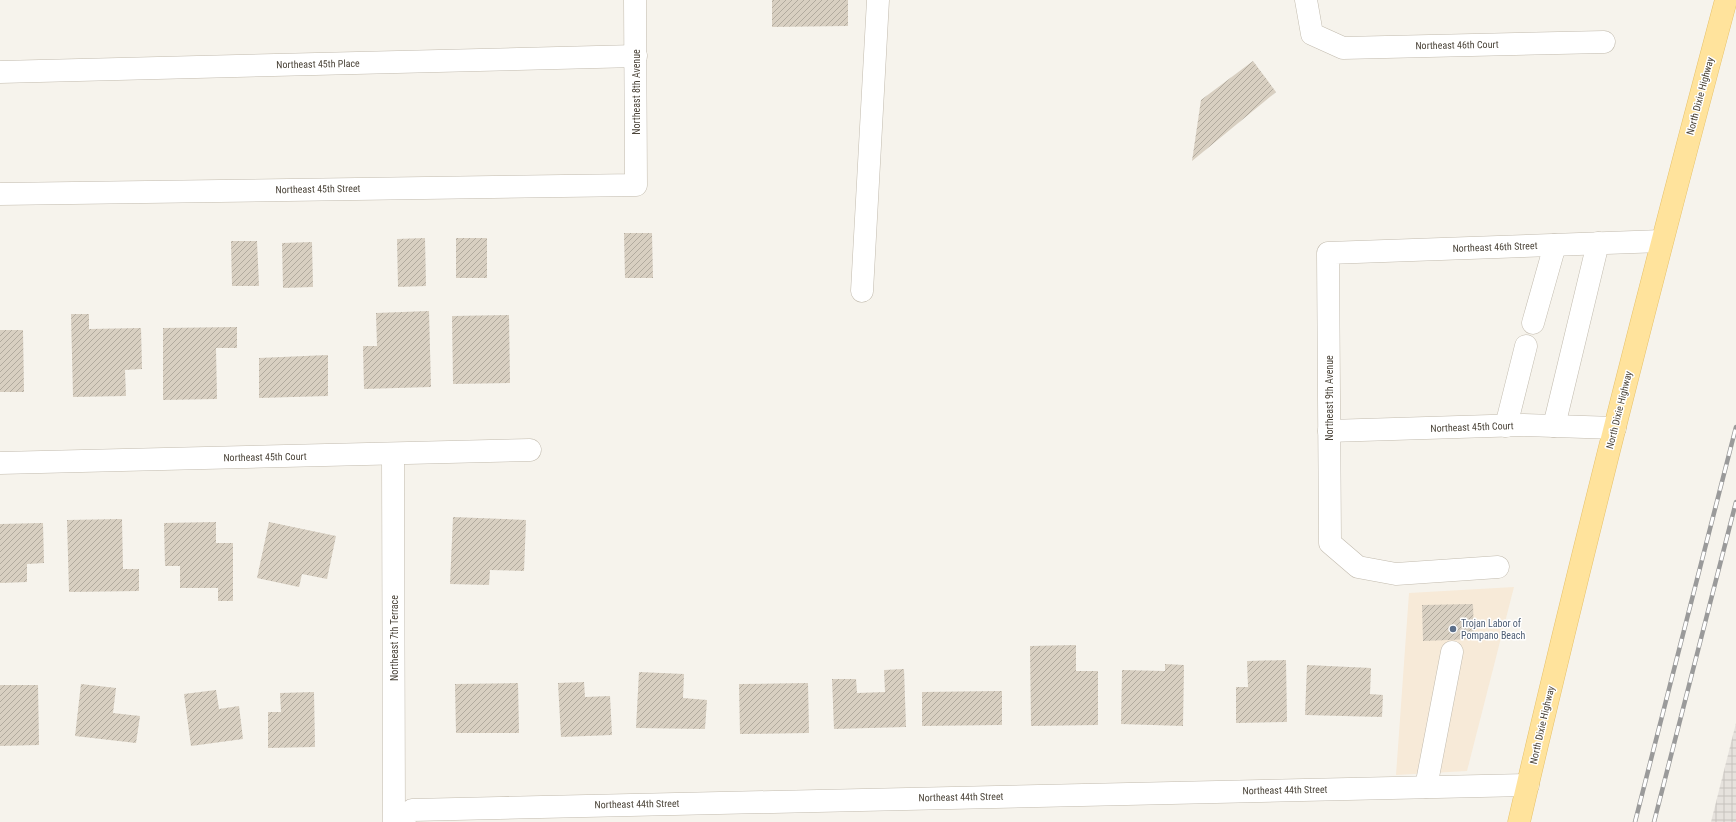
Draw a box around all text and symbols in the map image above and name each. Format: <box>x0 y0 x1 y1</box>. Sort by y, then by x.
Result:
street label: Northeast 46th Court <box>1415 39 1499 51</box>
street label: Northeast 8th Avenue <box>631 49 642 135</box>
street label: North Dixie Highway <box>1684 56 1716 136</box>
street label: Northeast 45th Place <box>276 58 360 70</box>
street label: Northeast 45th Street <box>275 183 361 195</box>
street label: Northeast 46th Street <box>1452 240 1538 254</box>
street label: Northeast 9th Avenue <box>1324 355 1335 441</box>
street label: North Dixie Highway <box>1604 370 1634 450</box>
street label: Northeast 45th Court <box>1430 420 1514 434</box>
street label: Northeast 45th Court <box>223 451 307 463</box>
street label: Northeast 7th Terrace <box>389 595 400 681</box>
place label: Trojan Labor of Pompano Beach <box>1461 618 1525 641</box>
marker: Trojan Labor of Pompano Beach <box>1448 624 1458 634</box>
street label: North Dixie Highway <box>1528 685 1556 765</box>
street label: Northeast 44th Street <box>1242 784 1328 796</box>
street label: Northeast 44th Street <box>918 791 1004 803</box>
street label: Northeast 44th Street <box>594 798 680 810</box>

